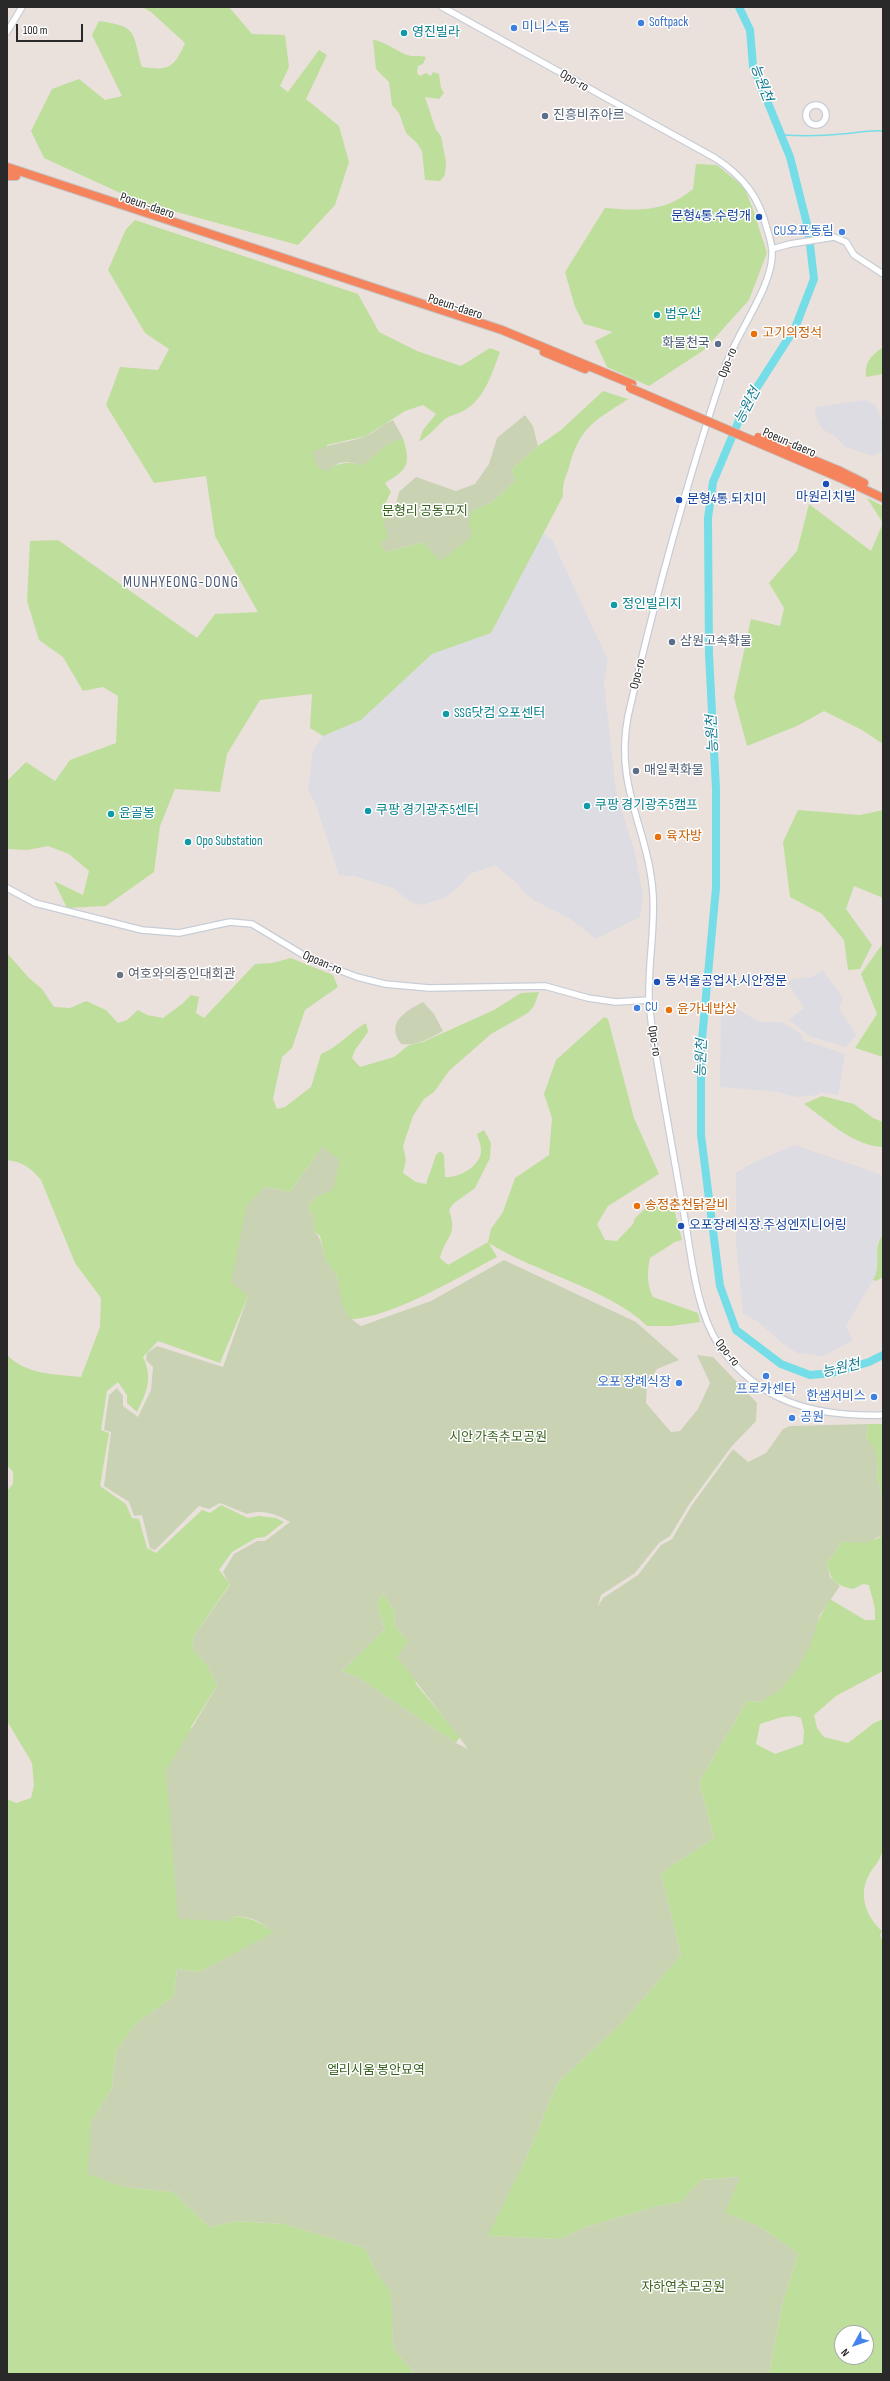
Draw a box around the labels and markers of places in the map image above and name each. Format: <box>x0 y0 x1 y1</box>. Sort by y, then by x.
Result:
place label: Softpack <box>649 15 688 31</box>
marker: Softpack <box>636 18 646 28</box>
place label: 미니스톱 <box>522 20 570 36</box>
marker: 미니스톱 <box>509 23 519 33</box>
place label: 영진빌라 <box>412 25 460 41</box>
marker: 영진빌라 <box>399 28 409 38</box>
place label: 진흥비쥬아르 <box>553 108 625 124</box>
marker: 진흥비쥬아르 <box>540 111 550 121</box>
place label: 문형4통.수렁개 <box>671 209 751 225</box>
marker: 문형4통.수렁개 <box>754 212 764 222</box>
place label: CU오포동림 <box>773 224 834 240</box>
marker: CU오포동림 <box>837 227 847 237</box>
place label: 범우산 <box>665 307 701 323</box>
marker: 범우산 <box>652 310 662 320</box>
place label: 고기의정석 <box>762 326 822 342</box>
marker: 고기의정석 <box>749 329 759 339</box>
place label: 화물천국 <box>662 336 710 352</box>
marker: 화물천국 <box>713 339 723 349</box>
marker: 마원리치빌 <box>821 479 831 489</box>
place label: 마원리치빌 <box>796 490 856 506</box>
place label: 문형4통.되치미 <box>687 492 767 508</box>
marker: 문형4통.되치미 <box>674 495 684 505</box>
place label: 정인빌리지 <box>622 597 682 613</box>
marker: 정인빌리지 <box>609 600 619 610</box>
place label: 삼원고속화물 <box>680 634 752 650</box>
marker: 삼원고속화물 <box>667 637 677 647</box>
place label: SSG닷컴 오포센터 <box>454 706 545 722</box>
marker: SSG닷컴 오포센터 <box>441 709 451 719</box>
place label: 매일퀵화물 <box>644 763 704 779</box>
marker: 매일퀵화물 <box>631 766 641 776</box>
place label: 쿠팡 경기광주5캠프 <box>595 798 698 814</box>
marker: 쿠팡 경기광주5캠프 <box>582 801 592 811</box>
place label: 쿠팡 경기광주5센터 <box>376 803 479 819</box>
place label: 윤골봉 <box>119 806 155 822</box>
marker: 쿠팡 경기광주5센터 <box>363 806 373 816</box>
marker: 윤골봉 <box>106 809 116 819</box>
place label: 육자방 <box>666 829 702 845</box>
marker: 육자방 <box>653 832 663 842</box>
place label: Opo Substation <box>196 834 263 850</box>
marker: Opo Substation <box>183 837 193 847</box>
place label: 여호와의증인대회관 <box>128 967 236 983</box>
marker: 여호와의증인대회관 <box>115 970 125 980</box>
place label: 동서울공업사.시안정문 <box>665 974 787 990</box>
marker: 동서울공업사.시안정문 <box>652 977 662 987</box>
place label: CU <box>645 1000 658 1016</box>
place label: 윤가네밥상 <box>677 1002 737 1018</box>
marker: CU <box>632 1003 642 1013</box>
marker: 윤가네밥상 <box>664 1005 674 1015</box>
place label: 송정춘천닭갈비 <box>645 1198 729 1214</box>
marker: 송정춘천닭갈비 <box>632 1201 642 1211</box>
place label: 오포장례식장.주성엔지니어링 <box>689 1218 847 1234</box>
marker: 오포장례식장.주성엔지니어링 <box>676 1221 686 1231</box>
marker: 프로카센타 <box>761 1371 771 1381</box>
place label: 오포 장례식장 <box>597 1375 671 1391</box>
marker: 오포 장례식장 <box>674 1378 684 1388</box>
place label: 프로카센타 <box>736 1382 796 1398</box>
place label: 한샘서비스 <box>806 1389 866 1405</box>
marker: 한샘서비스 <box>869 1392 879 1402</box>
place label: 공원 <box>800 1410 824 1426</box>
marker: 공원 <box>787 1413 797 1423</box>

